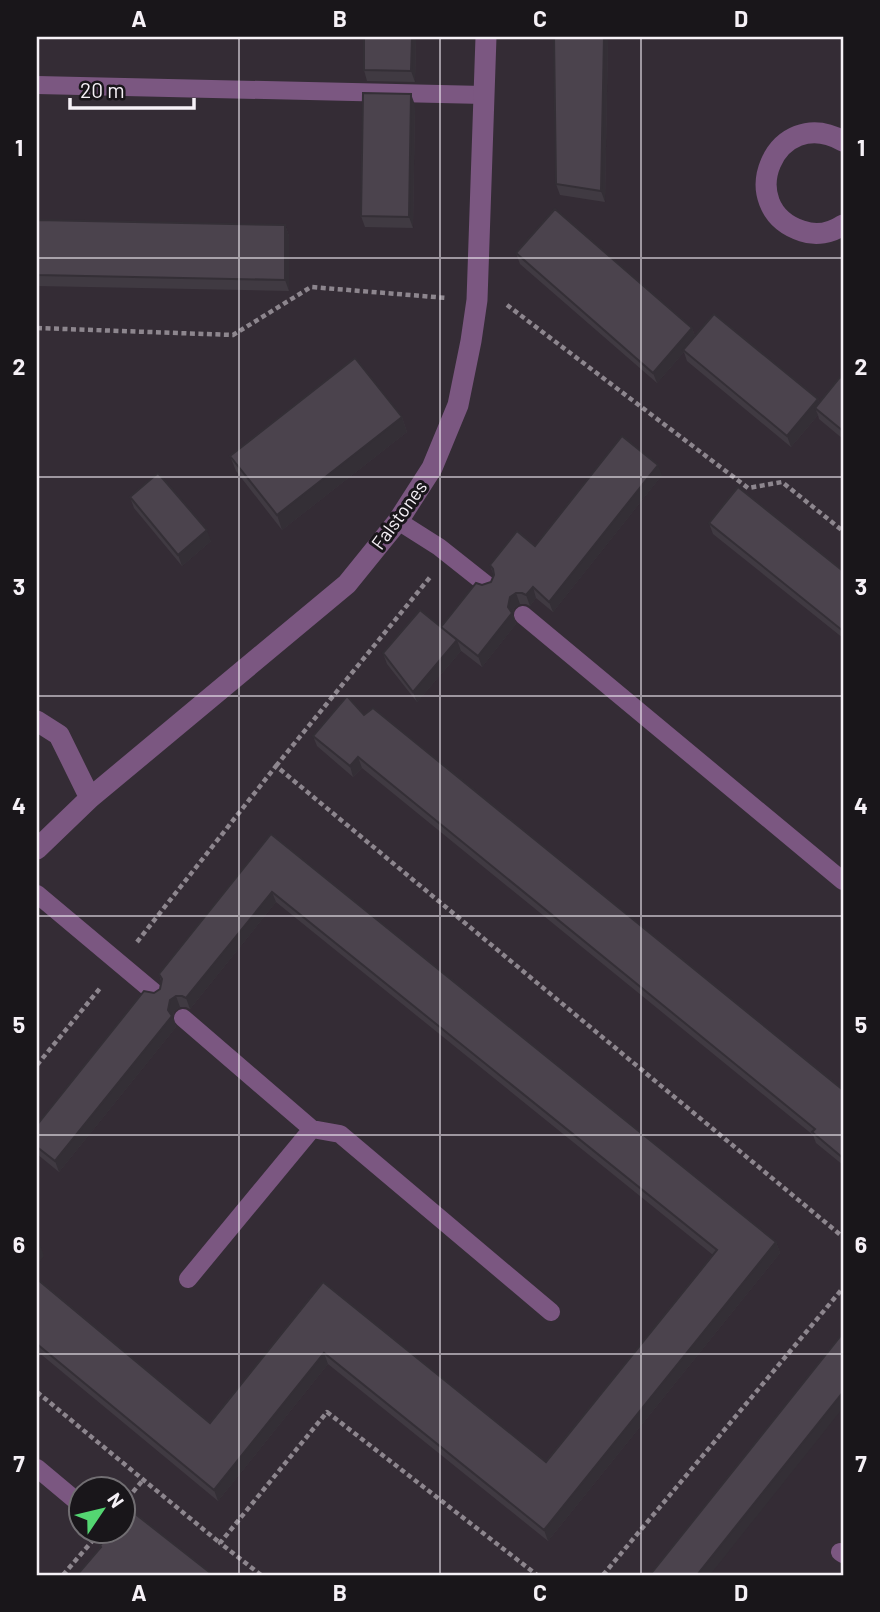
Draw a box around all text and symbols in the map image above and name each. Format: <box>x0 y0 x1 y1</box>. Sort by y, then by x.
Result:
text: A <box>131 4 147 32</box>
text: B <box>333 4 347 32</box>
text: C <box>533 4 547 32</box>
text: D <box>734 4 748 32</box>
scale bar <box>70 66 194 110</box>
text: 20 m <box>80 77 125 102</box>
text: 1 <box>15 133 23 161</box>
text: 1 <box>857 133 865 161</box>
text: 2 <box>13 352 25 380</box>
text: 2 <box>855 352 867 380</box>
street label: Falstones <box>366 476 431 554</box>
text: 3 <box>13 572 25 600</box>
text: 3 <box>855 572 867 600</box>
text: 4 <box>12 791 26 819</box>
text: 4 <box>854 791 868 819</box>
text: 5 <box>13 1010 25 1038</box>
text: 5 <box>855 1010 867 1038</box>
text: 6 <box>13 1230 25 1258</box>
text: 6 <box>855 1230 867 1258</box>
text: 7 <box>13 1449 25 1477</box>
text: 7 <box>855 1449 867 1477</box>
north arrow <box>66 1476 136 1546</box>
text: N <box>103 1488 129 1512</box>
text: A <box>131 1578 147 1606</box>
text: B <box>333 1578 347 1606</box>
text: C <box>533 1578 547 1606</box>
text: D <box>734 1578 748 1606</box>

